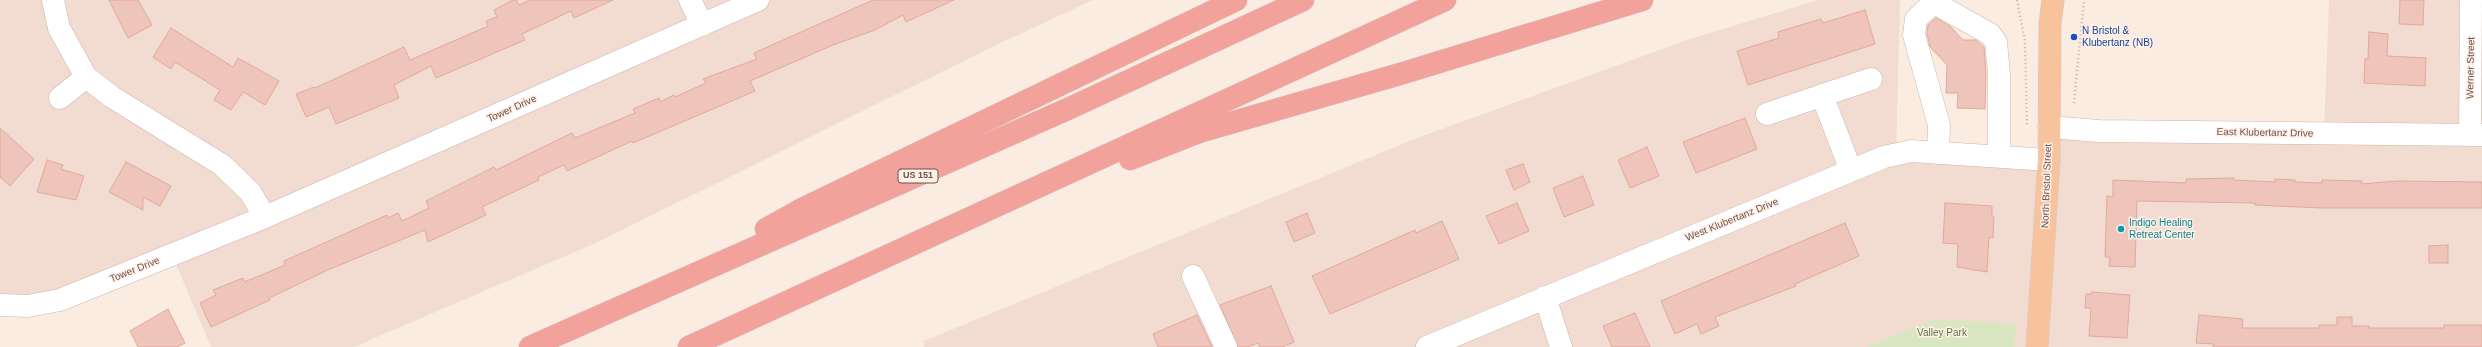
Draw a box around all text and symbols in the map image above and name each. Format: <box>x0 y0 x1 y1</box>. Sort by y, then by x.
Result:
place label: N Bristol & Klubertanz (NB) <box>2082 25 2153 48</box>
marker: N Bristol & Klubertanz (NB) <box>2069 32 2079 42</box>
street label: Werner Street <box>2464 37 2478 99</box>
street label: Tower Drive <box>485 93 539 125</box>
street label: East Klubertanz Drive <box>2217 126 2313 140</box>
street label: North Bristol Street <box>2040 144 2054 228</box>
road number: US 151 <box>898 169 938 183</box>
street label: West Klubertanz Drive <box>1684 196 1780 244</box>
place label: Indigo Healing Retreat Center <box>2129 217 2195 240</box>
marker: Indigo Healing Retreat Center <box>2116 224 2126 234</box>
street label: Tower Drive <box>108 255 162 285</box>
park label: Valley Park <box>1917 327 1967 339</box>

